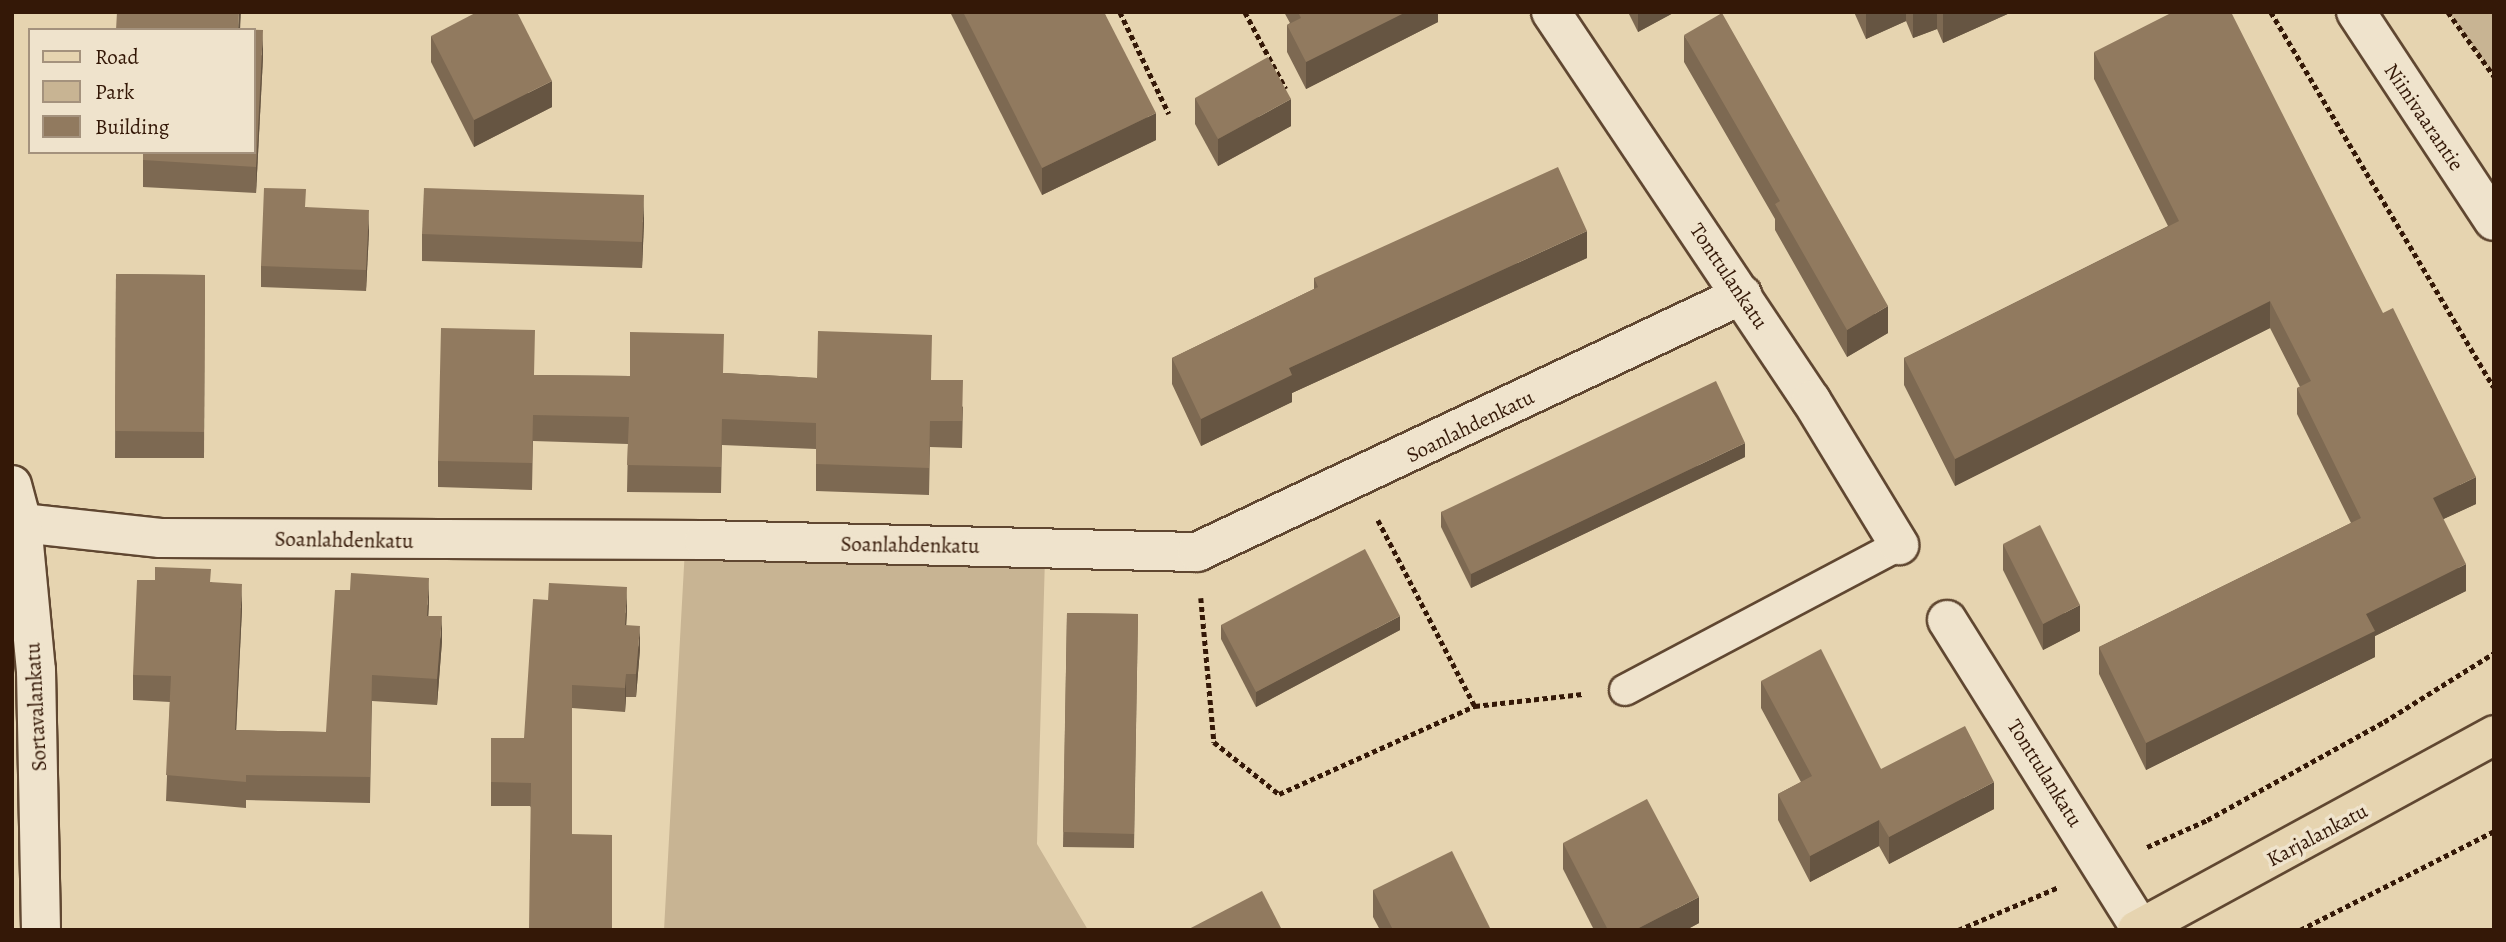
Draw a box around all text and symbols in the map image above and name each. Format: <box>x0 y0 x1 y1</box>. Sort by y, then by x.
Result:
legend <box>28 28 256 154</box>
text: Road <box>95 43 139 71</box>
street label: Niinivaarantie <box>2379 58 2469 176</box>
text: Park <box>95 78 134 106</box>
text: Building <box>95 113 169 141</box>
street label: Tonttulankatu <box>1684 218 1774 334</box>
street label: Soanlahdenkatu <box>1402 384 1538 468</box>
street label: Soanlahdenkatu <box>274 526 414 554</box>
street label: Soanlahdenkatu <box>840 531 980 559</box>
street label: Sortavalankatu <box>20 642 52 772</box>
street label: Tonttulankatu <box>2002 715 2088 831</box>
street label: Karjalankatu <box>2262 798 2372 872</box>

